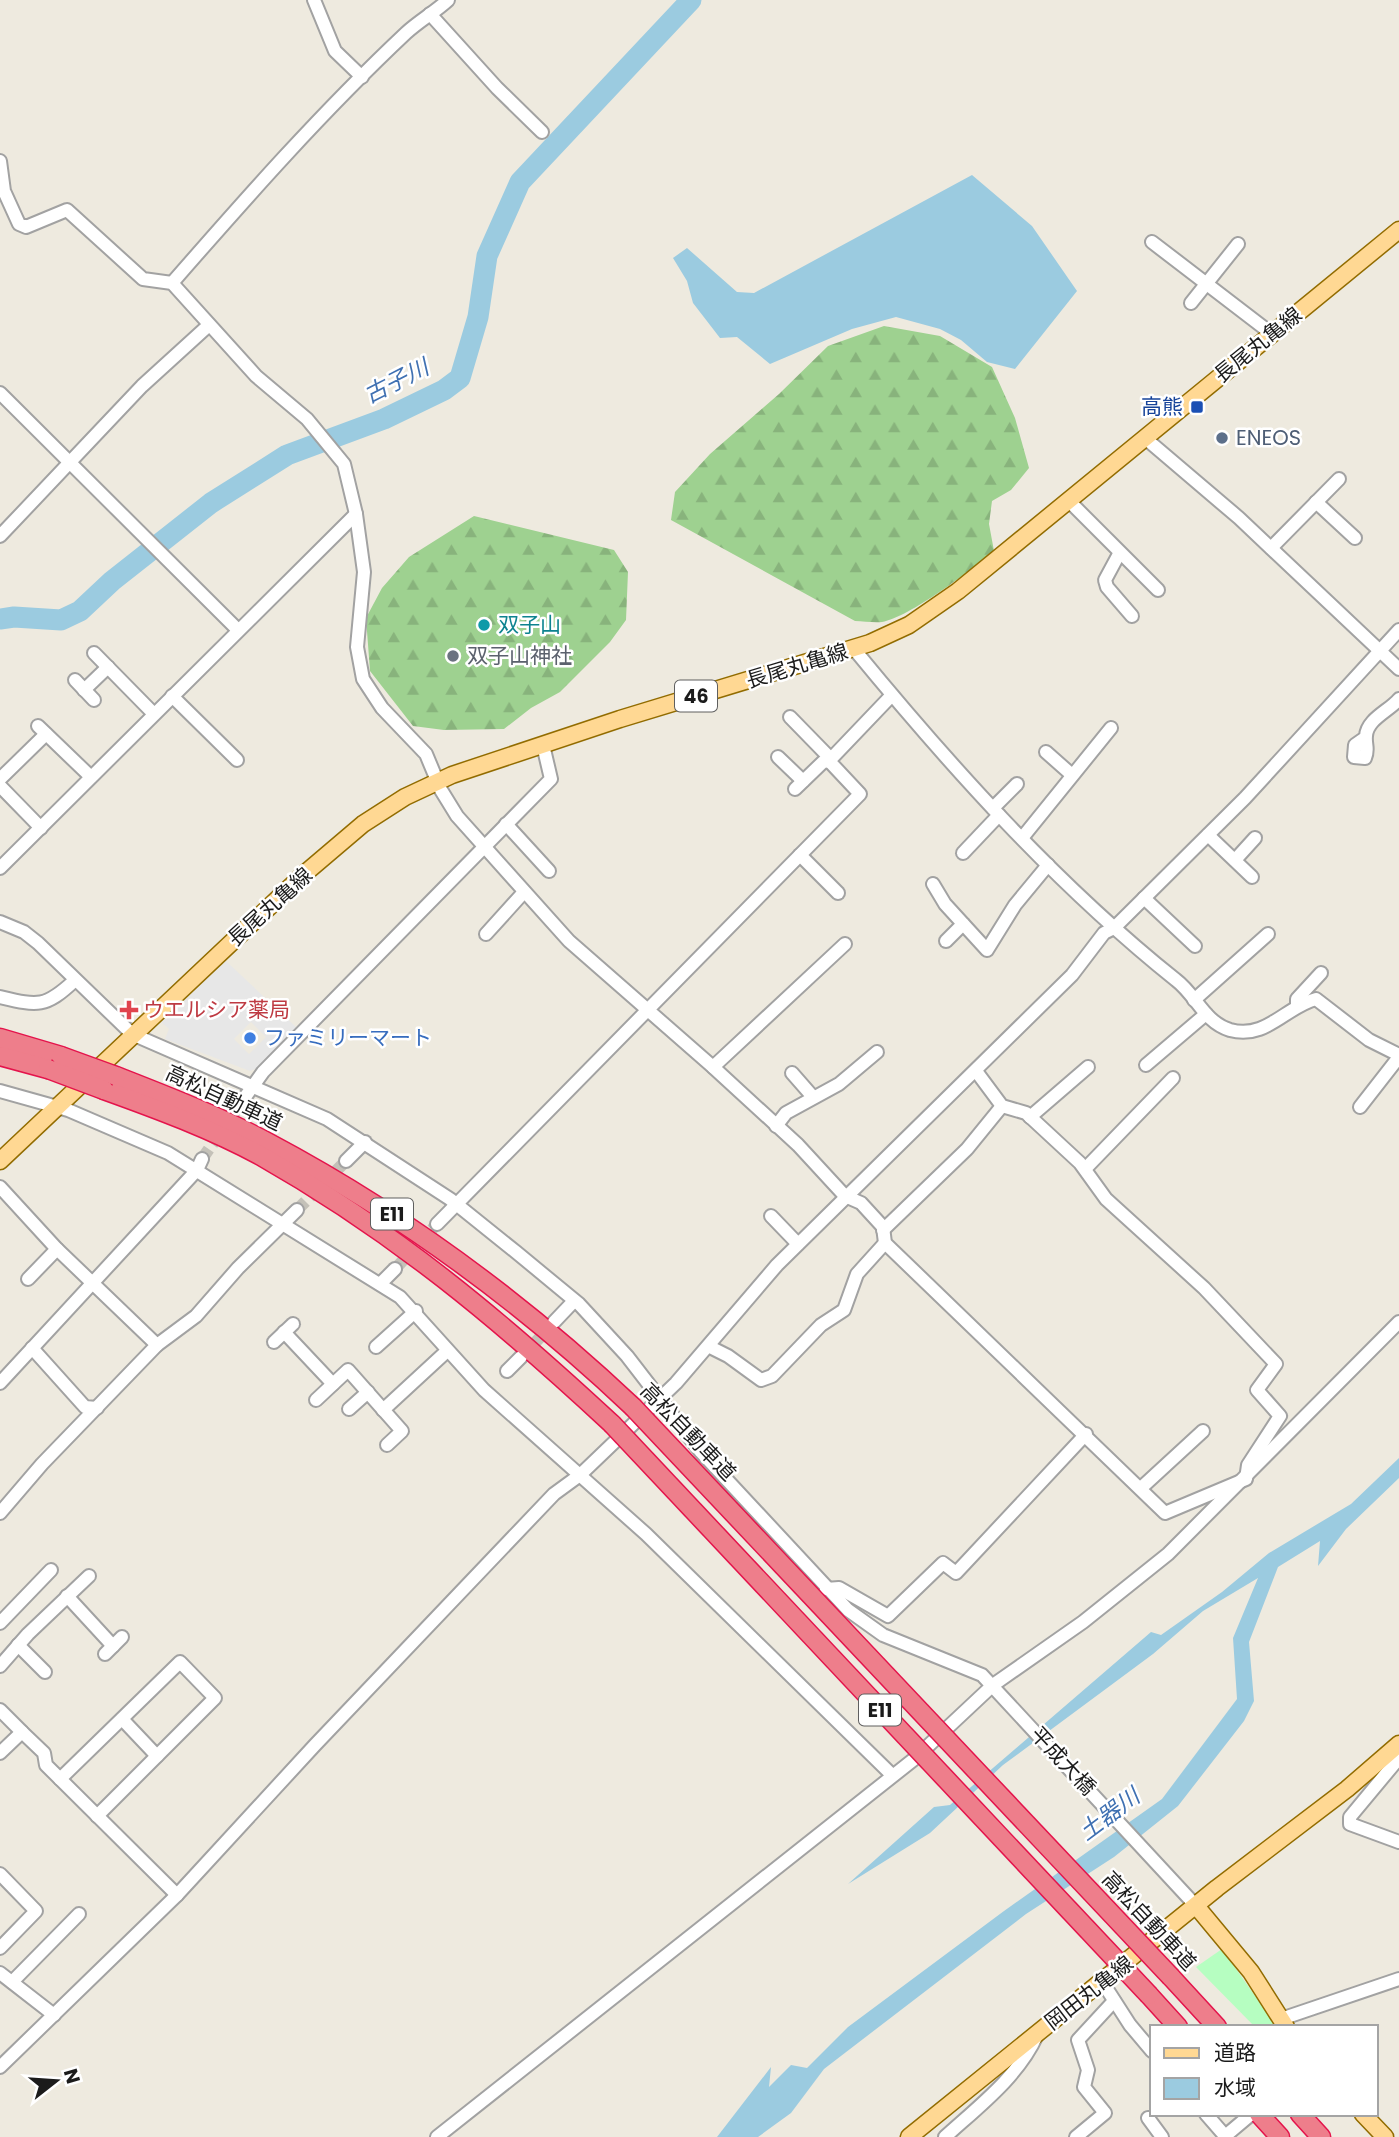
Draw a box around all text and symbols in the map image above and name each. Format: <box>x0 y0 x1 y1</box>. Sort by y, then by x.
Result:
street label: 長尾丸亀線 <box>1208 300 1308 389</box>
water label: 古子川 <box>358 350 437 411</box>
place label: 高熊 <box>1141 392 1183 421</box>
marker: 高熊 <box>1189 399 1205 415</box>
place label: ENEOS <box>1236 423 1301 452</box>
marker: ENEOS <box>1214 430 1230 446</box>
place label: 双子山 <box>498 610 561 639</box>
marker: 双子山 <box>476 617 492 633</box>
street label: 長尾丸亀線 <box>742 636 851 695</box>
place label: 双子山神社 <box>467 641 572 670</box>
marker: 双子山神社 <box>445 648 461 664</box>
road number: 46 <box>675 680 717 712</box>
street label: 長尾丸亀線 <box>221 861 318 953</box>
place label: ウエルシア薬局 <box>143 995 290 1024</box>
marker: ウエルシア薬局 <box>121 1002 137 1018</box>
place label: ファミリーマート <box>264 1023 432 1052</box>
marker: ファミリーマート <box>242 1030 258 1046</box>
street label: 高松自動車道 <box>161 1058 287 1137</box>
road number: E11 <box>371 1198 413 1230</box>
street label: 高松自動車道 <box>634 1376 743 1487</box>
road number: E11 <box>859 1694 901 1726</box>
street label: 平成大橋 <box>1024 1720 1103 1801</box>
water label: 土器川 <box>1072 1779 1149 1848</box>
street label: 高松自動車道 <box>1096 1865 1203 1977</box>
street label: 岡田丸亀線 <box>1038 1949 1139 2036</box>
legend <box>1150 2025 1378 2116</box>
text: 道路 <box>1214 2038 1256 2067</box>
north arrow <box>21 2046 91 2116</box>
text: N <box>57 2065 87 2087</box>
text: 水域 <box>1214 2073 1256 2102</box>

